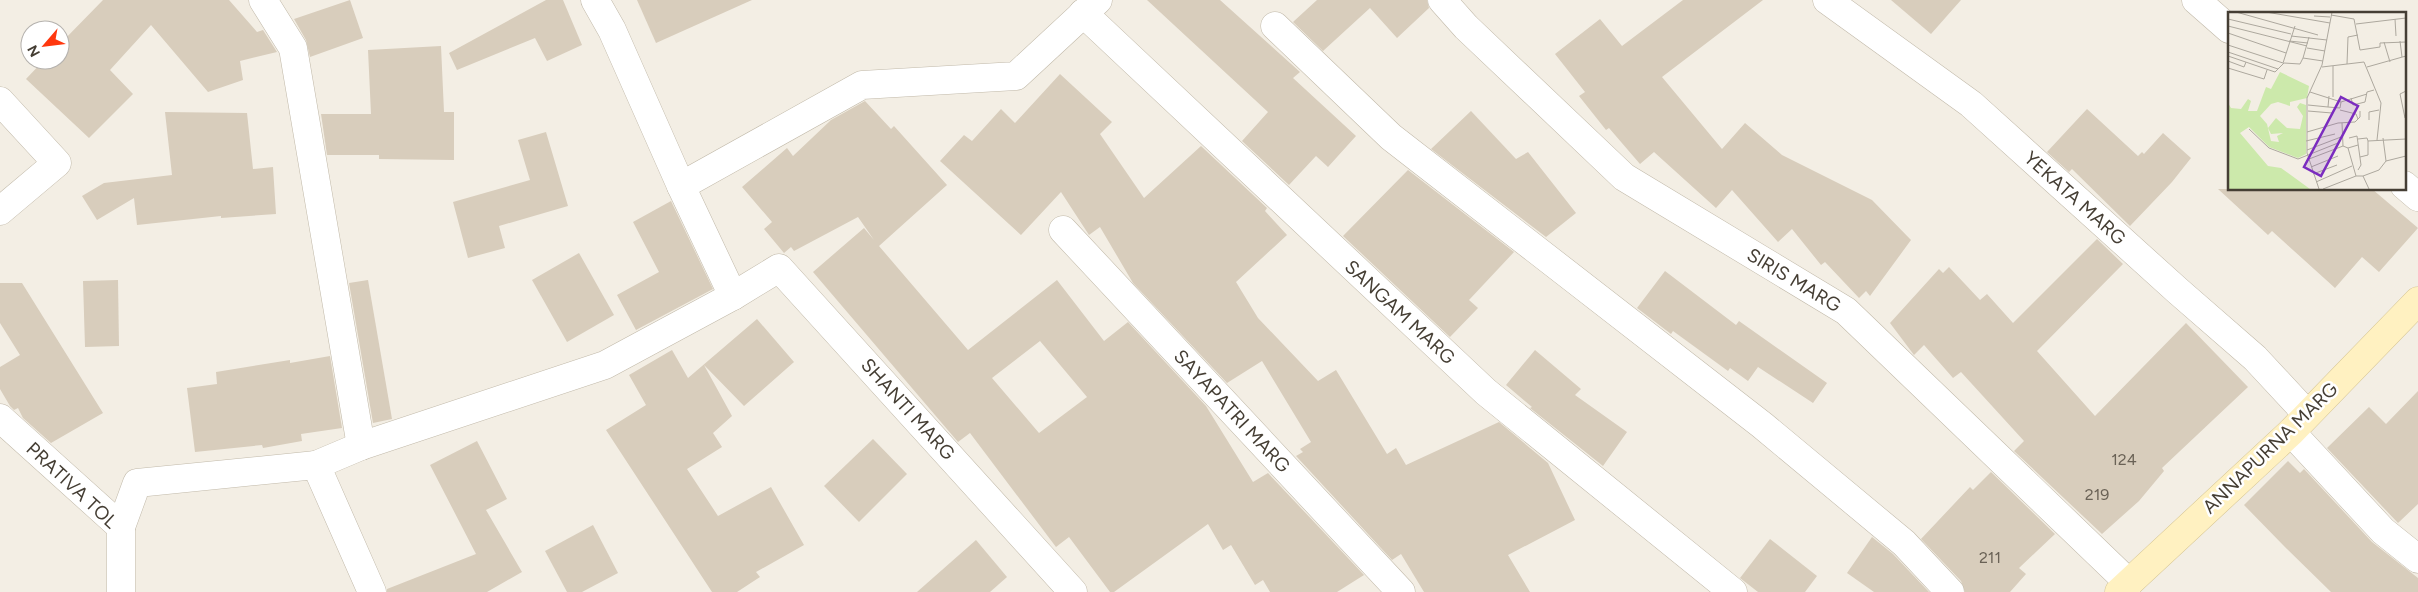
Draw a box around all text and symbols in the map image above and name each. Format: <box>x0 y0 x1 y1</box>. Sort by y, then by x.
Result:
inset map <box>2228 12 2406 190</box>
north arrow <box>20 20 70 70</box>
text: N <box>24 42 44 60</box>
street label: YEKATA MARG <box>2019 146 2131 250</box>
street label: SIRIS MARG <box>1743 243 1845 317</box>
street label: SANGAM MARG <box>1340 255 1460 369</box>
street label: SAYAPATRI MARG <box>1169 345 1295 477</box>
street label: SHANTI MARG <box>856 353 960 465</box>
street label: ANNAPURNA MARG <box>2198 378 2342 518</box>
street label: PRATIVA TOL <box>22 437 122 533</box>
house number: 124 <box>2111 450 2137 469</box>
house number: 219 <box>2085 485 2109 504</box>
house number: 211 <box>1979 548 2001 567</box>

